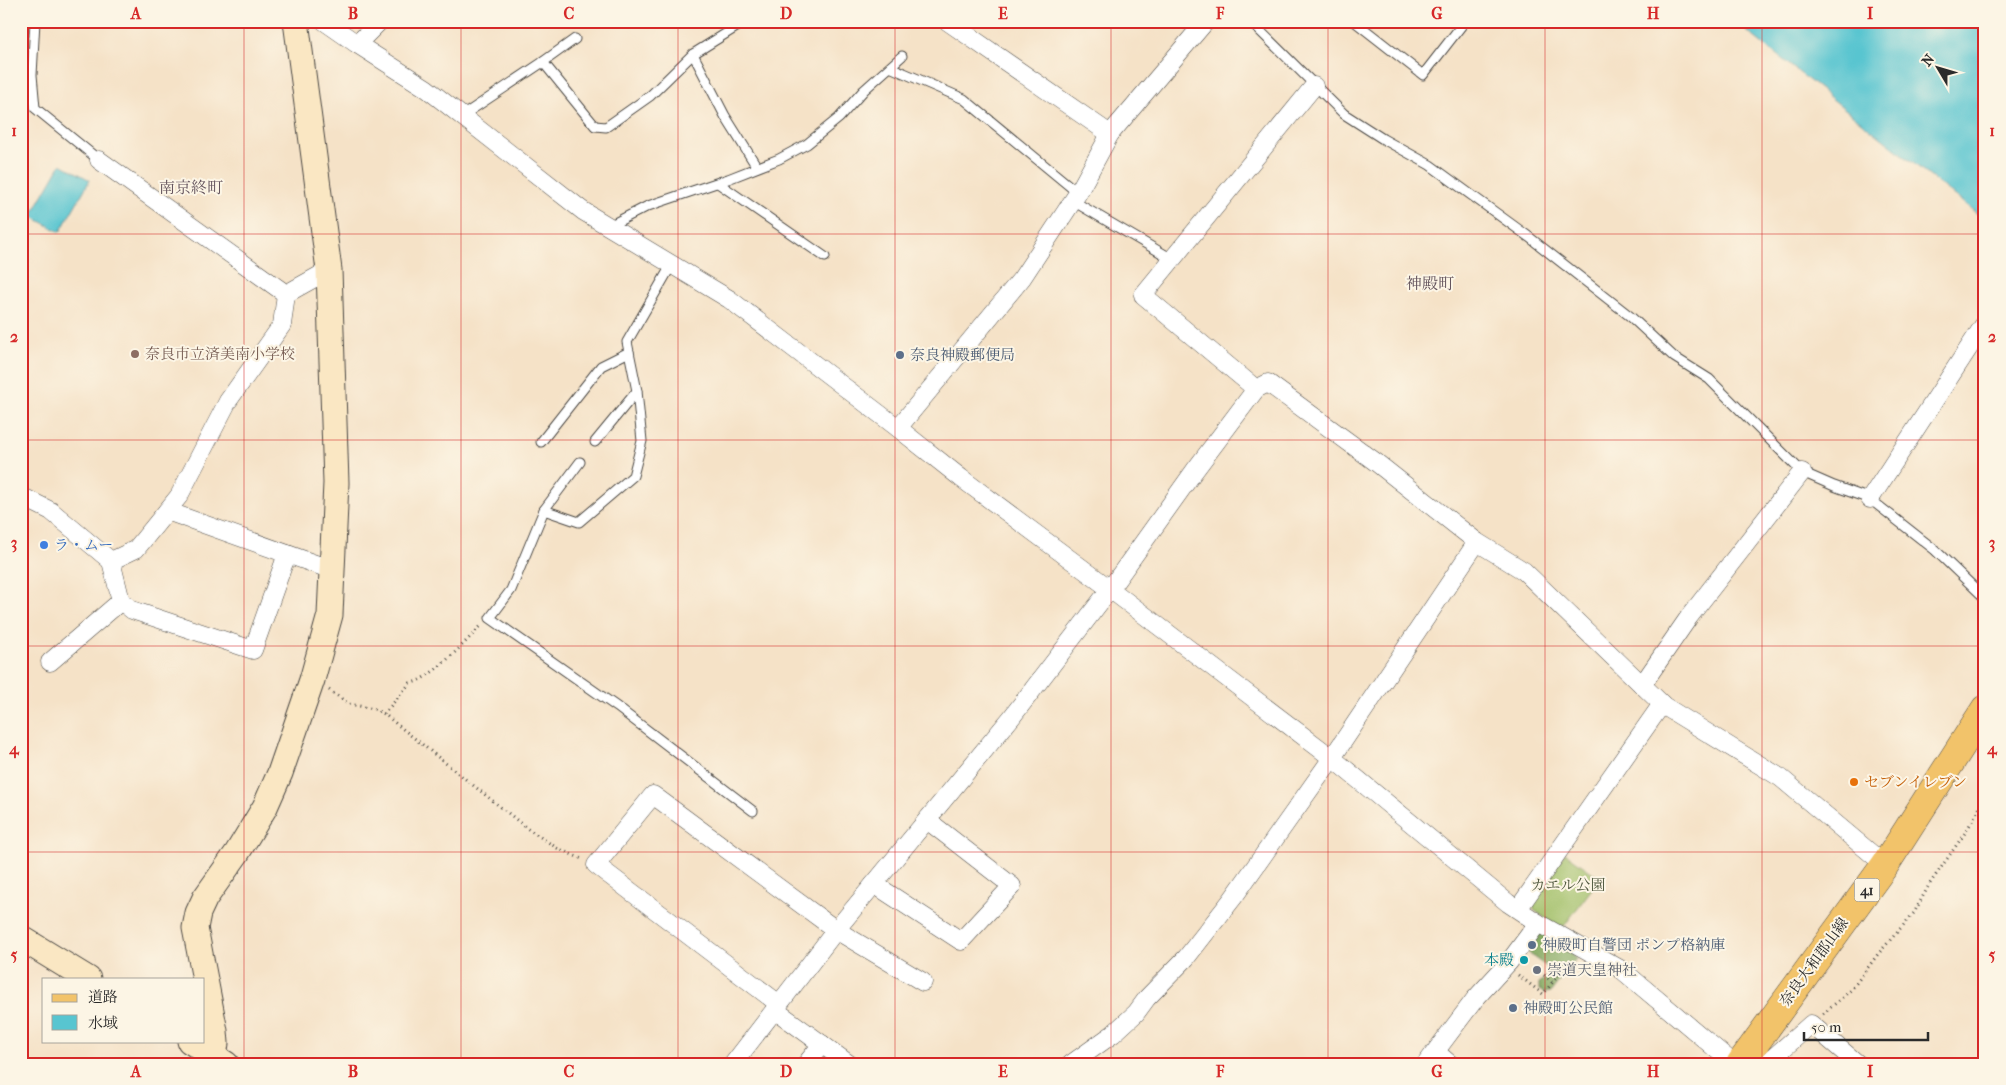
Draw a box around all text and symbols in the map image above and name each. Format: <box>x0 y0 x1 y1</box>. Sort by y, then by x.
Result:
text: A <box>130 4 142 23</box>
text: B <box>348 4 358 23</box>
text: C <box>564 4 575 23</box>
text: D <box>780 4 792 23</box>
text: E <box>998 4 1008 23</box>
text: F <box>1215 4 1225 23</box>
text: G <box>1431 4 1443 23</box>
text: H <box>1647 4 1660 23</box>
text: I <box>1867 4 1874 23</box>
north arrow <box>1914 42 1964 92</box>
text: N <box>1918 51 1938 70</box>
text: 1 <box>11 121 17 140</box>
text: 1 <box>1989 121 1995 140</box>
district label: 南京終町 <box>159 178 223 197</box>
district label: 神殿町 <box>1406 274 1454 293</box>
text: 2 <box>10 327 18 346</box>
text: 2 <box>1988 327 1996 346</box>
place label: 奈良市立済美南小学校 <box>145 345 295 363</box>
place label: 奈良神殿郵便局 <box>910 346 1015 364</box>
marker: 奈良市立済美南小学校 <box>129 348 141 360</box>
marker: 奈良神殿郵便局 <box>894 349 906 361</box>
text: 3 <box>11 533 17 553</box>
text: 3 <box>1989 533 1995 553</box>
place label: ラ・ムー <box>54 536 113 554</box>
marker: ラ・ムー <box>38 539 50 551</box>
text: 4 <box>8 739 20 759</box>
text: 4 <box>1986 739 1998 759</box>
place label: セブンイレブン <box>1864 773 1967 791</box>
marker: セブンイレブン <box>1848 776 1860 788</box>
park label: カエル公園 <box>1530 876 1606 894</box>
road number: 41 <box>1854 878 1880 902</box>
street label: 奈良大和郡山線 <box>1776 914 1852 1010</box>
place label: 神殿町自警団 ポンプ格納庫 <box>1542 936 1725 954</box>
marker: 神殿町自警団 ポンプ格納庫 <box>1526 939 1538 951</box>
text: 5 <box>11 945 18 964</box>
text: 5 <box>1989 945 1996 964</box>
place label: 本殿 <box>1484 951 1514 969</box>
marker: 本殿 <box>1518 954 1530 966</box>
place label: 崇道天皇神社 <box>1547 961 1637 979</box>
marker: 崇道天皇神社 <box>1531 964 1543 976</box>
legend <box>42 978 205 1042</box>
text: 道路 <box>88 988 118 1006</box>
place label: 神殿町公民館 <box>1523 999 1613 1017</box>
marker: 神殿町公民館 <box>1507 1002 1519 1014</box>
scale bar <box>1804 1010 1927 1042</box>
text: 水域 <box>88 1014 118 1032</box>
text: 50 m <box>1811 1018 1842 1036</box>
text: A <box>130 1062 142 1081</box>
text: B <box>348 1062 358 1081</box>
text: C <box>564 1062 575 1081</box>
text: D <box>780 1062 792 1081</box>
text: E <box>998 1062 1008 1081</box>
text: F <box>1215 1062 1225 1081</box>
text: G <box>1431 1062 1443 1081</box>
text: H <box>1647 1062 1660 1081</box>
text: I <box>1867 1062 1874 1081</box>

